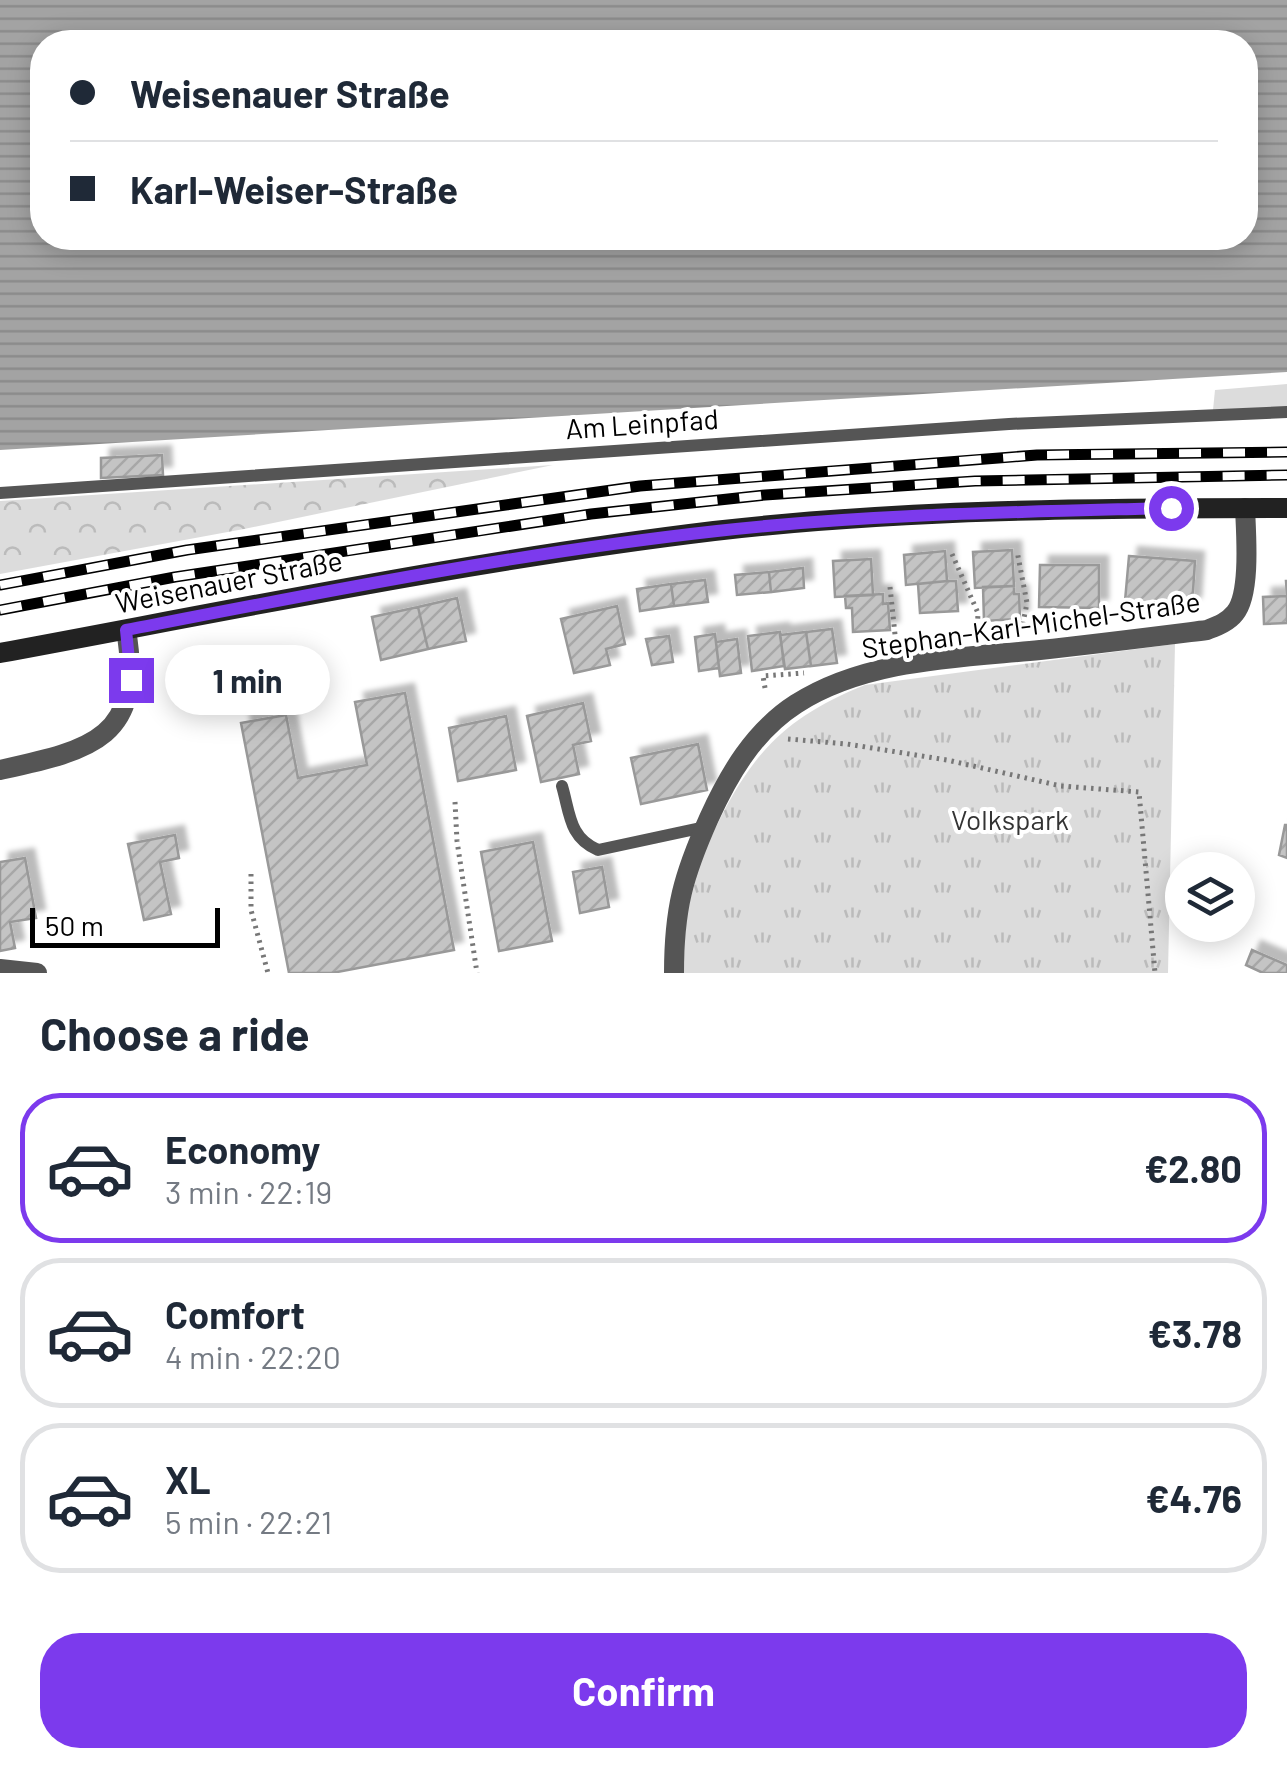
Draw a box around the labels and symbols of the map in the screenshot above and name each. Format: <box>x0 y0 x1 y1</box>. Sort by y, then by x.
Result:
street label: Am Leinpfad <box>564 401 720 445</box>
route start <box>1149 486 1194 531</box>
street label: Weisenauer Straße <box>113 542 345 620</box>
street label: Stephan-Karl-Michel-Straße <box>859 583 1202 665</box>
callout: 1 min <box>166 645 331 715</box>
route end <box>109 658 154 703</box>
park label: Volkspark <box>951 802 1069 836</box>
scale bar <box>30 903 220 948</box>

